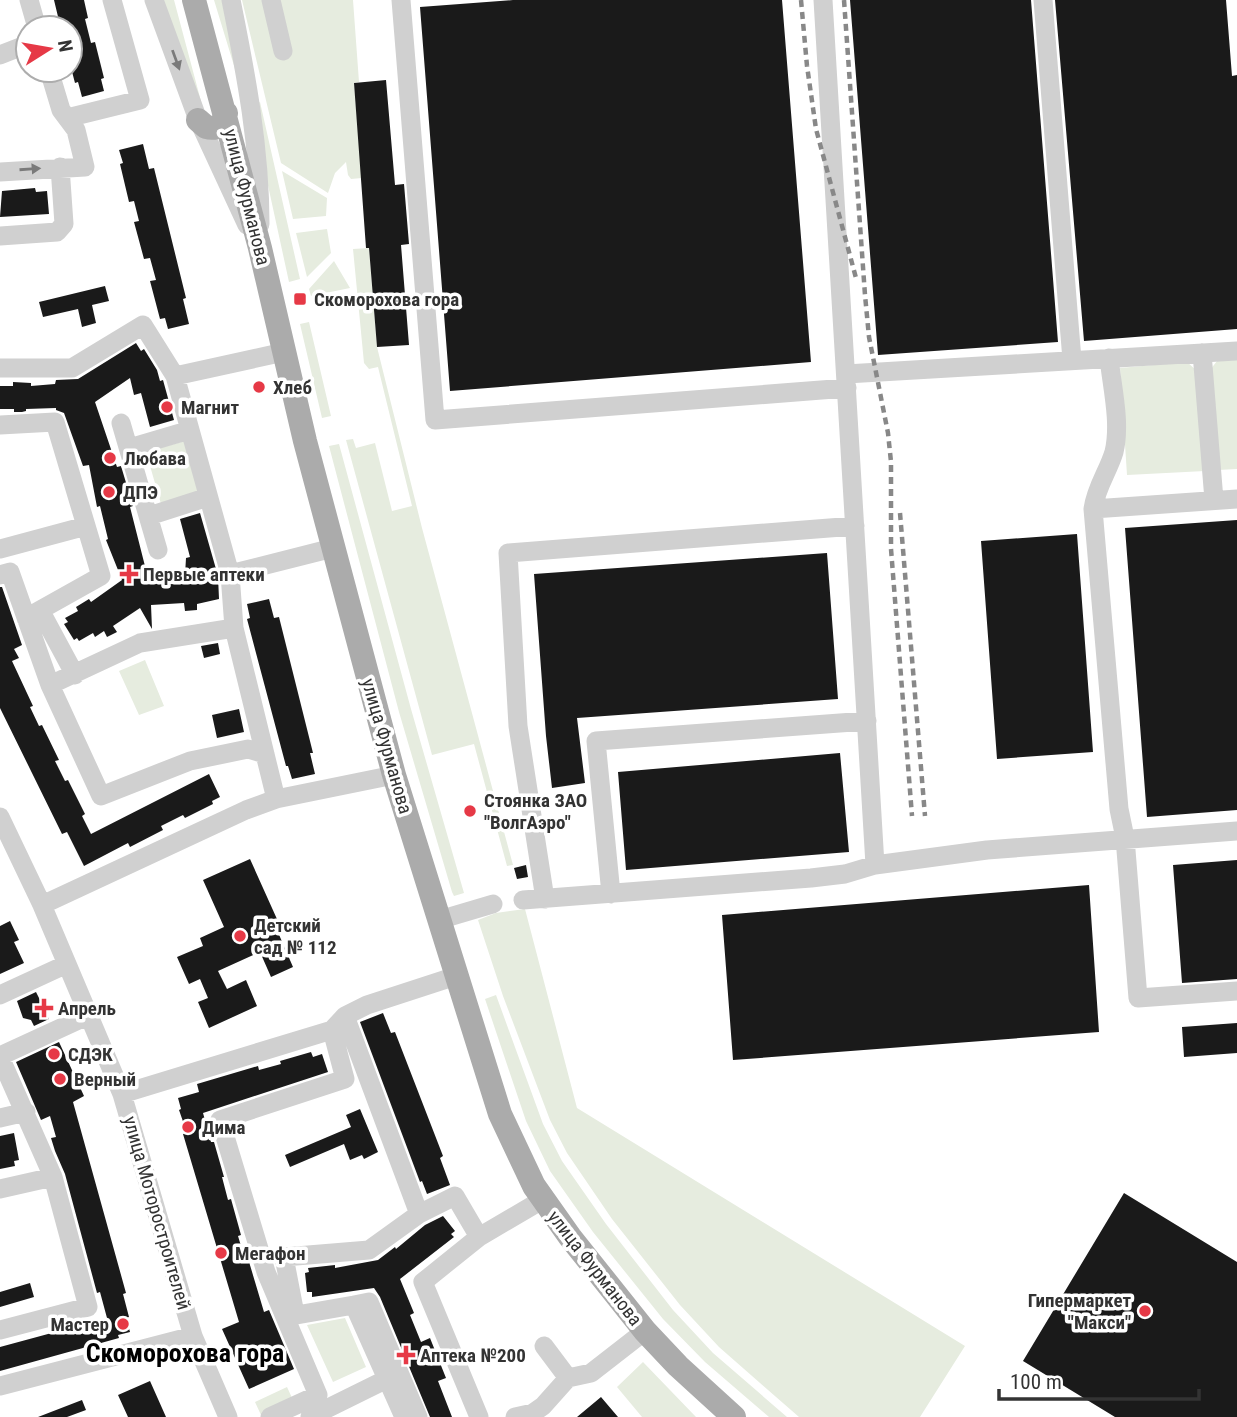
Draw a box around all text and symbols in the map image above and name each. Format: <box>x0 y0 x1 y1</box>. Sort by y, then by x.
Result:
north arrow <box>14 14 84 84</box>
text: N <box>53 38 78 54</box>
one-way arrow <box>171 50 182 71</box>
street label: улица Фурманова <box>219 126 275 268</box>
one-way arrow <box>19 164 41 175</box>
place label: Скоморохова гора <box>314 288 459 311</box>
marker: Скоморохова гора <box>292 291 308 307</box>
place label: Хлеб <box>273 376 312 399</box>
marker: Хлеб <box>251 379 267 395</box>
place label: Магнит <box>181 396 239 419</box>
marker: Магнит <box>159 399 175 415</box>
place label: Любава <box>124 447 186 470</box>
marker: Любава <box>102 450 118 466</box>
place label: ДПЭ <box>123 481 158 504</box>
marker: ДПЭ <box>101 484 117 500</box>
place label: Первые аптеки <box>143 563 265 586</box>
marker: Первые аптеки <box>121 566 137 582</box>
street label: улица Фурманова <box>357 676 417 816</box>
place label: Стоянка ЗАО "ВолгАэро" <box>484 789 587 834</box>
marker: Стоянка ЗАО "ВолгАэро" <box>462 803 478 819</box>
place label: Детский сад № 112 <box>254 914 337 959</box>
marker: Детский сад № 112 <box>232 928 248 944</box>
place label: Апрель <box>58 997 116 1020</box>
marker: Апрель <box>36 1000 52 1016</box>
place label: СДЭК <box>68 1043 113 1066</box>
marker: СДЭК <box>46 1046 62 1062</box>
place label: Верный <box>74 1068 136 1091</box>
marker: Верный <box>52 1071 68 1087</box>
street label: улица Моторостроителей <box>118 1114 196 1312</box>
place label: Дима <box>202 1116 246 1139</box>
marker: Дима <box>180 1119 196 1135</box>
street label: улица Фурманова <box>543 1206 647 1330</box>
place label: Мегафон <box>235 1242 306 1265</box>
marker: Мегафон <box>213 1245 229 1261</box>
place label: Гипермаркет "Макси" <box>1028 1289 1131 1334</box>
marker: Гипермаркет "Макси" <box>1137 1303 1153 1319</box>
place label: Мастер <box>50 1313 109 1336</box>
marker: Мастер <box>115 1316 131 1332</box>
district label: Скоморохова гора <box>86 1338 284 1368</box>
place label: Аптека №200 <box>420 1344 526 1367</box>
marker: Аптека №200 <box>398 1347 414 1363</box>
scale bar <box>999 1358 1198 1402</box>
text: 100 m <box>1010 1370 1062 1394</box>

